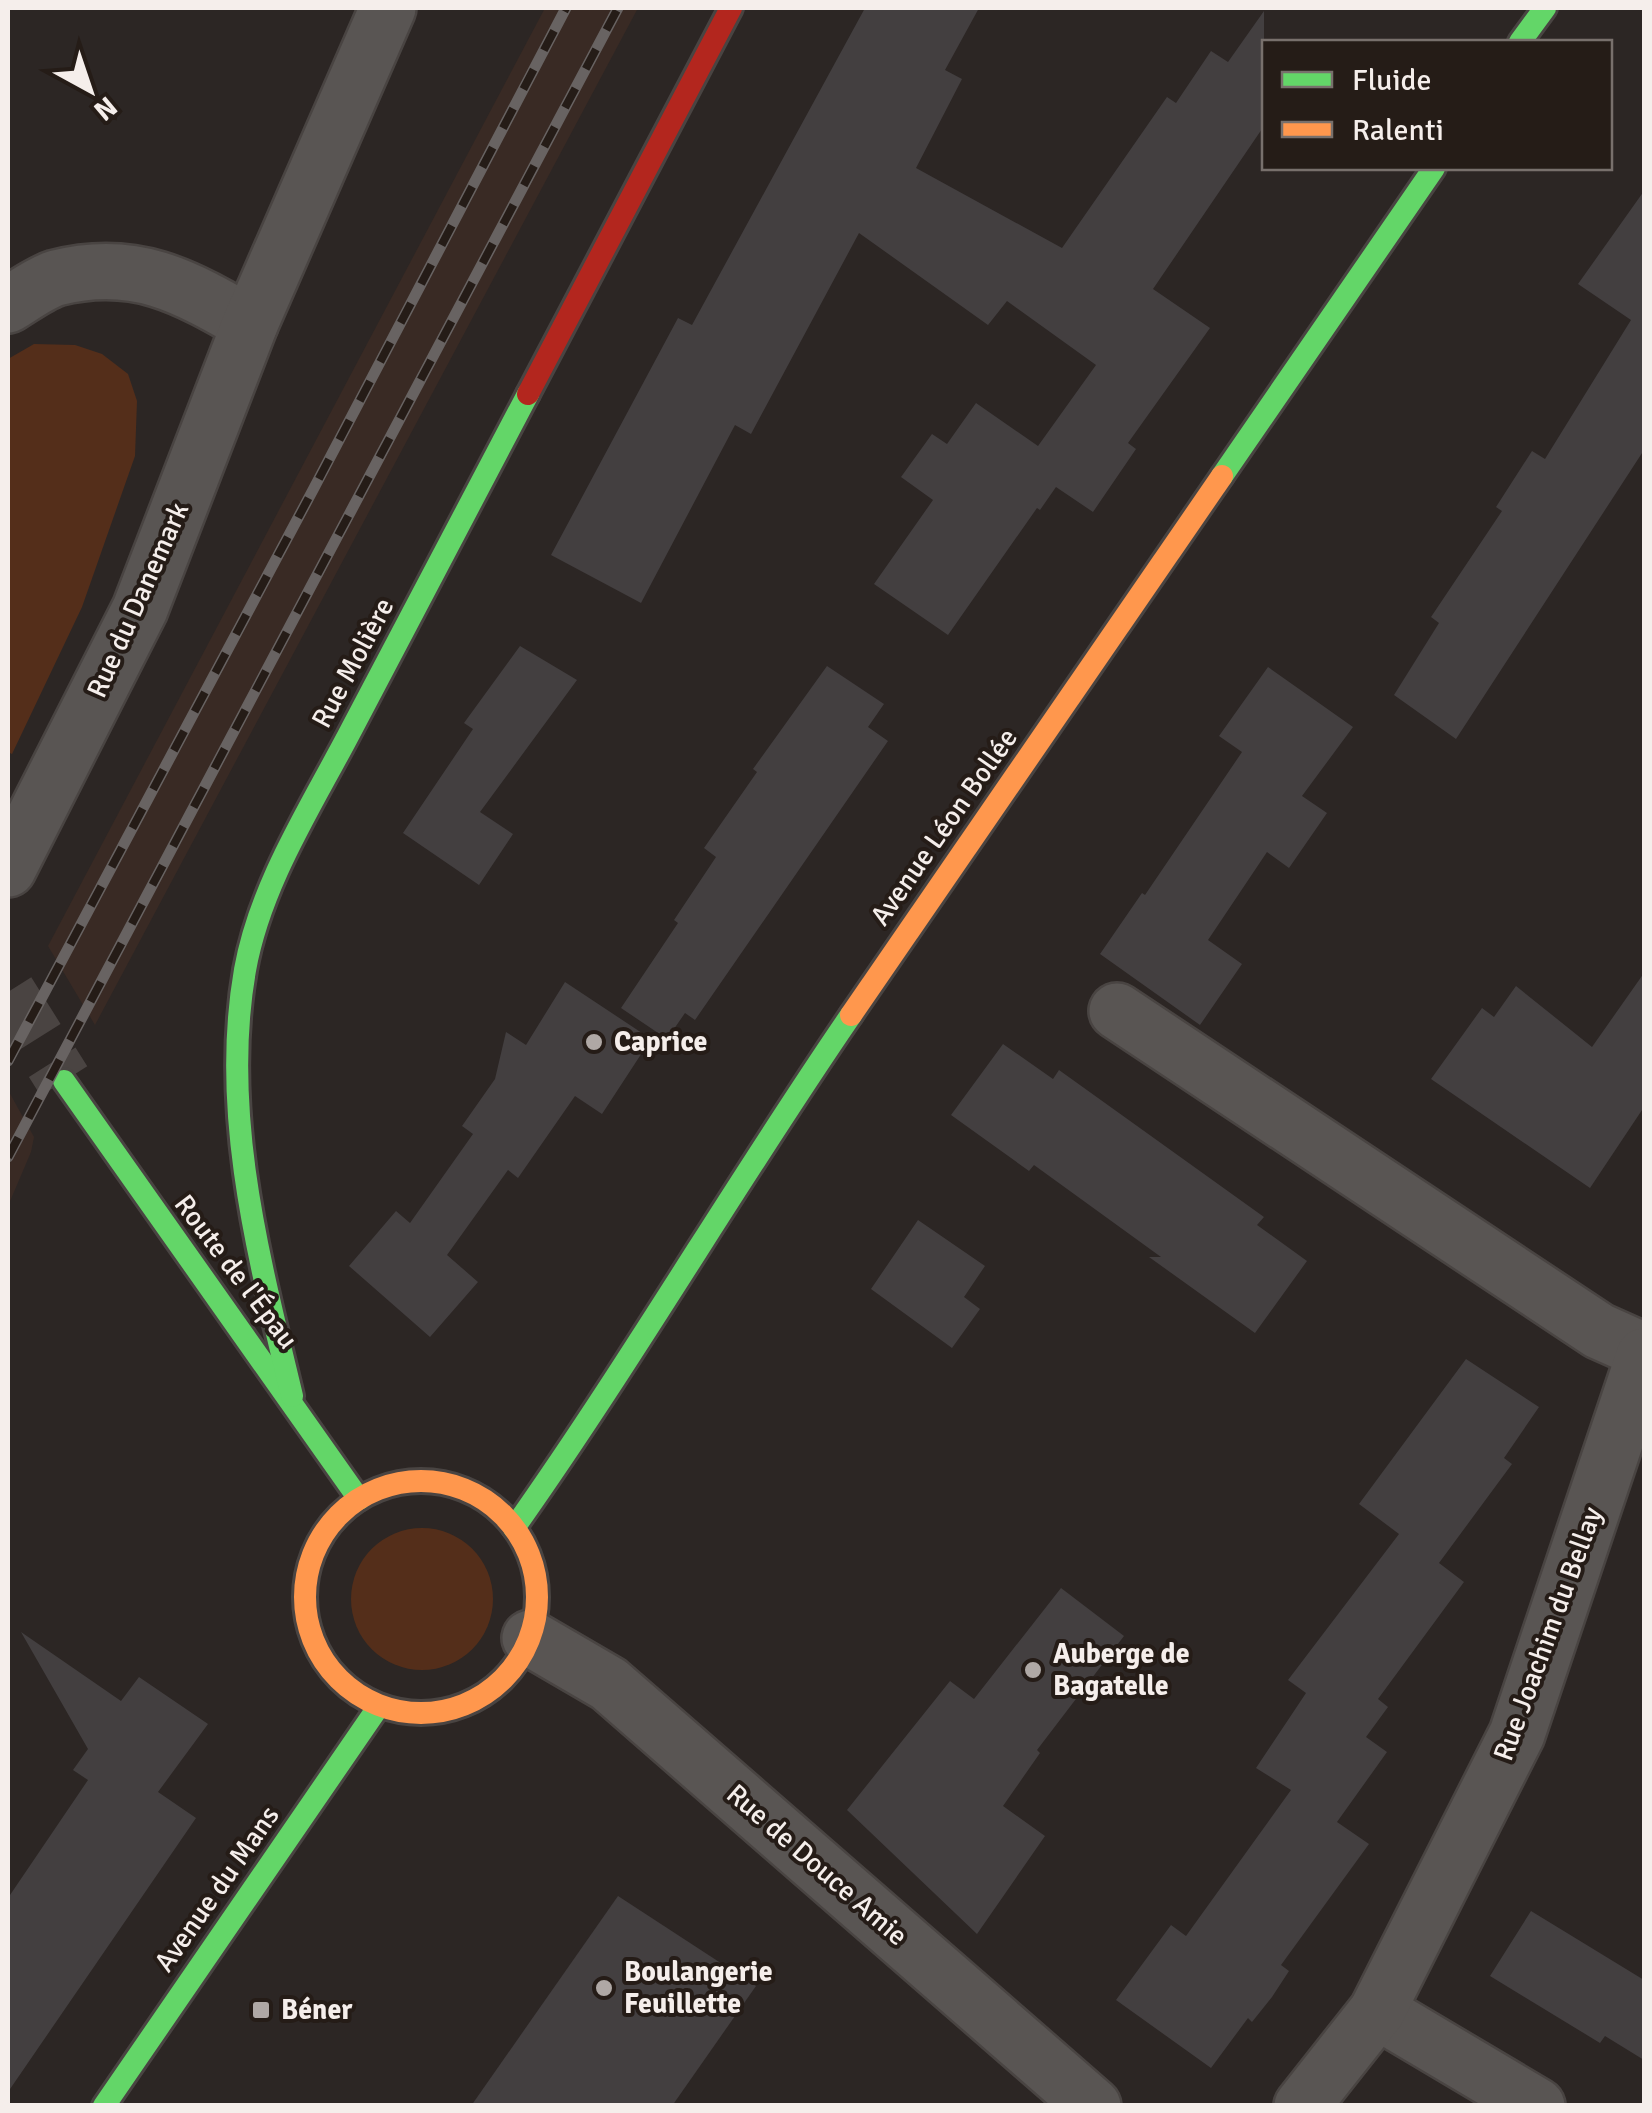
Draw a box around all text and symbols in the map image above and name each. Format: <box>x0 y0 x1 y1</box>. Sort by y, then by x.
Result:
north arrow <box>40 40 140 140</box>
legend <box>1262 40 1612 170</box>
text: Fluide <box>1352 62 1431 99</box>
text: N <box>87 89 124 128</box>
text: Ralenti <box>1352 112 1444 149</box>
street label: Rue du Danemark <box>80 497 196 703</box>
street label: Rue Molière <box>305 592 401 734</box>
street label: Avenue Léon Bollée <box>863 722 1025 932</box>
place label: Caprice <box>614 1025 707 1059</box>
marker: Caprice <box>583 1031 605 1053</box>
street label: Route de l'Épau <box>167 1188 305 1356</box>
street label: Rue Joachim du Bellay <box>1486 1502 1610 1766</box>
place label: Auberge de Bagatelle <box>1053 1637 1190 1703</box>
marker: Auberge de Bagatelle <box>1022 1659 1044 1681</box>
street label: Rue de Douce Amie <box>719 1777 915 1953</box>
street label: Avenue du Mans <box>147 1800 287 1978</box>
place label: Boulangerie Feuillette <box>624 1955 773 2021</box>
marker: Boulangerie Feuillette <box>593 1977 615 1999</box>
place label: Béner <box>281 1993 353 2027</box>
marker: Béner <box>250 1999 272 2021</box>

